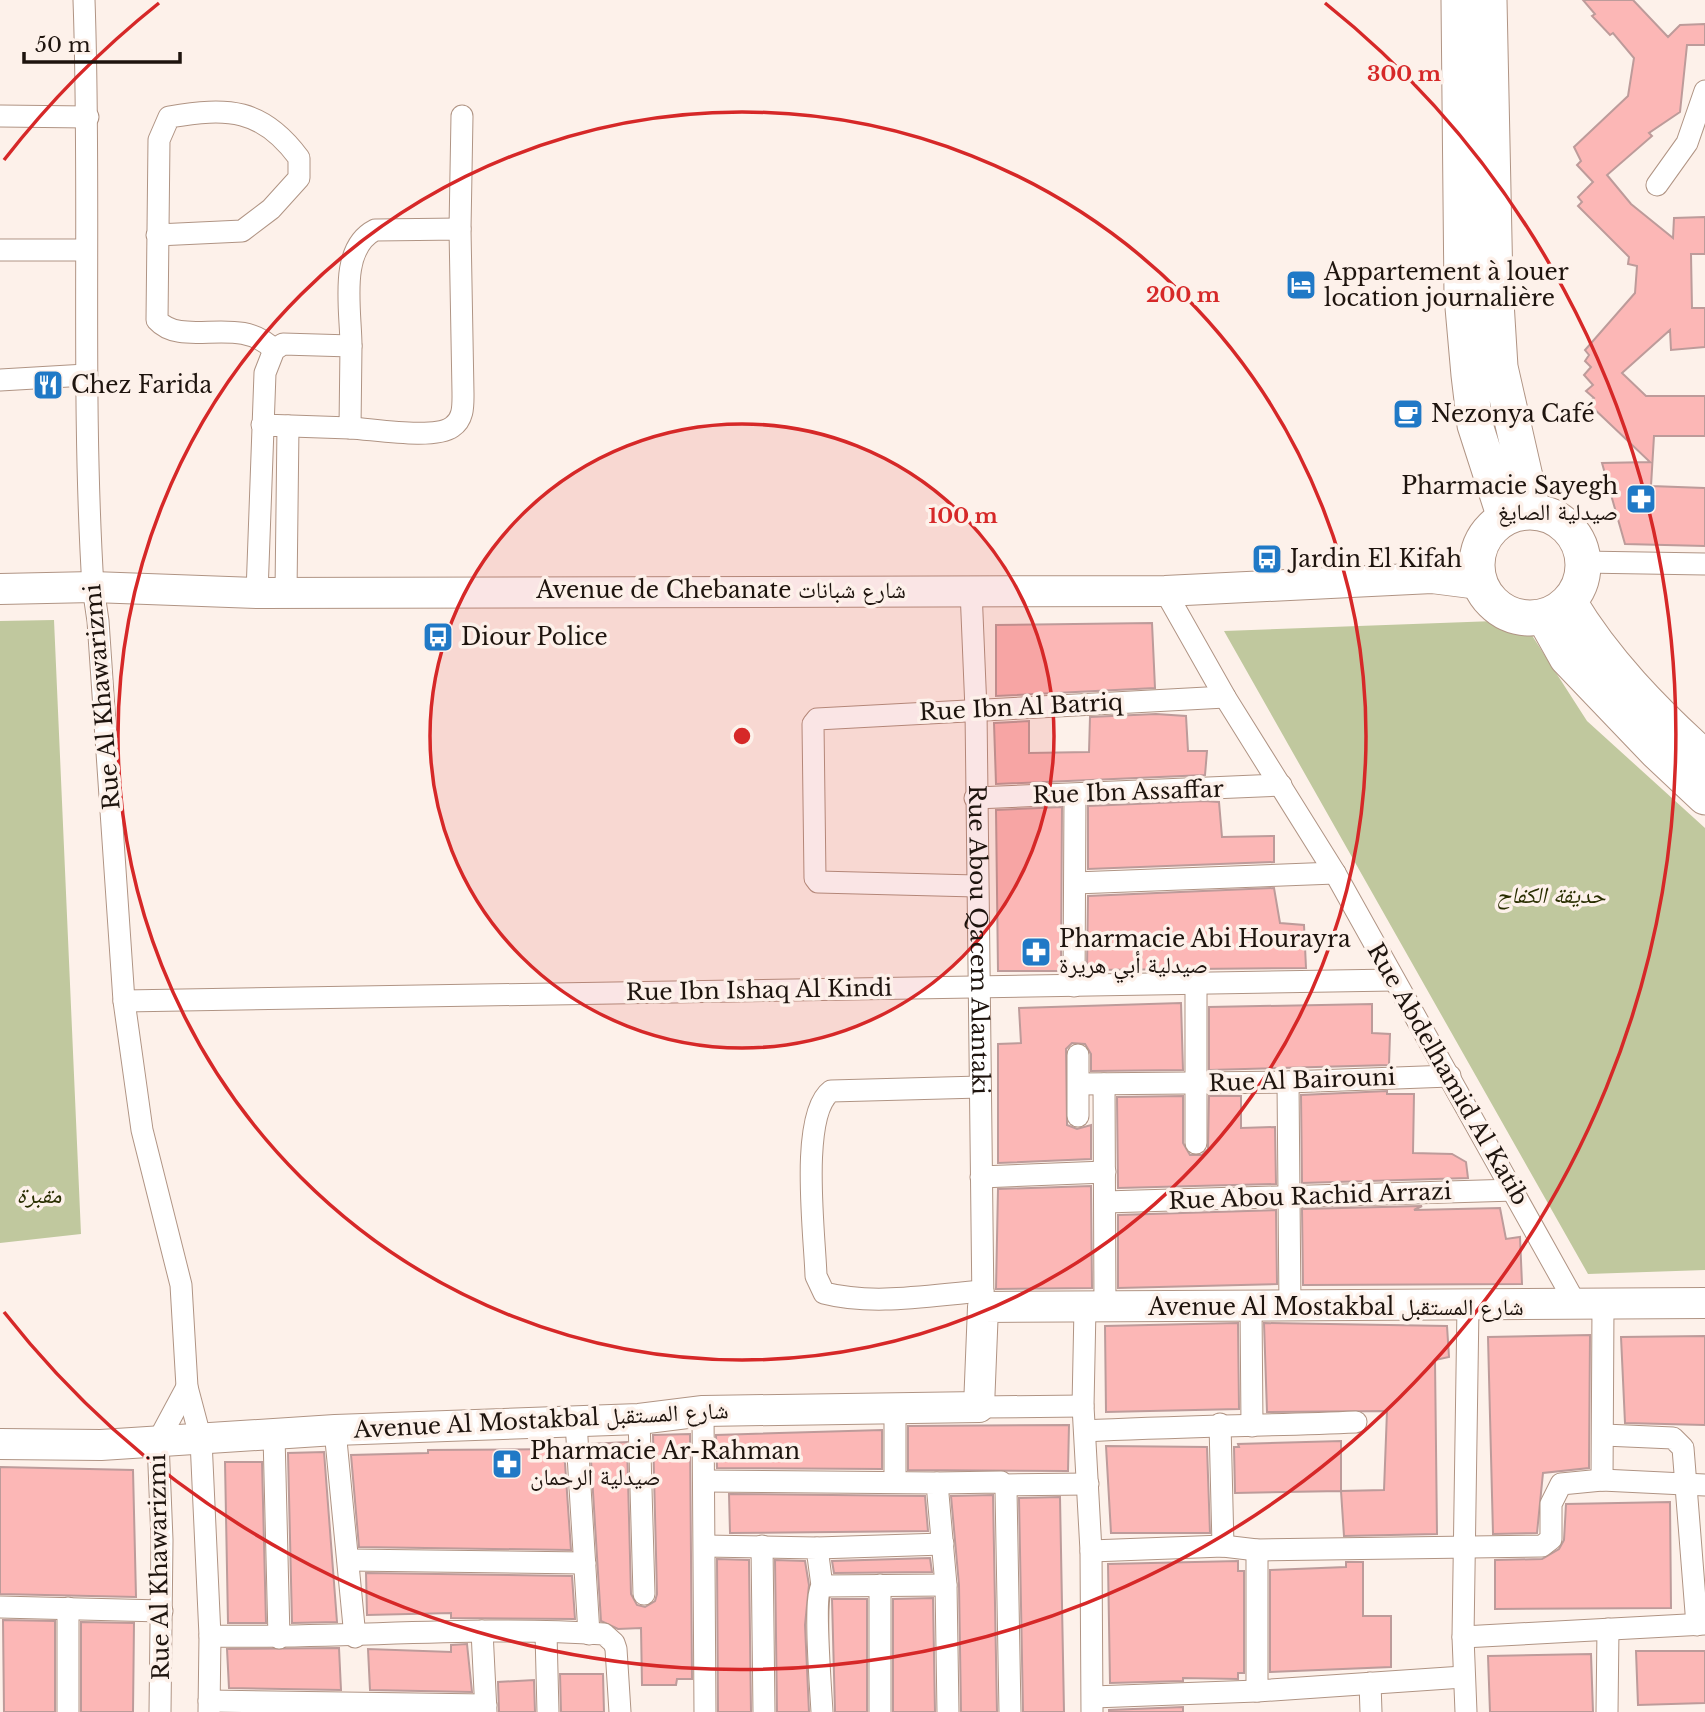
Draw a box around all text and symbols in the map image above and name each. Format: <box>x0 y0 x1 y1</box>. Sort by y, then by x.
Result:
scale bar <box>24 21 180 65</box>
text: 50 m <box>35 32 91 58</box>
text: 300 m <box>1367 61 1441 87</box>
place label: Appartement à louer location journalière <box>1323 258 1569 312</box>
hotel icon: Appartement à louer location journalière <box>1284 268 1318 302</box>
text: 200 m <box>1146 282 1220 308</box>
restaurant icon: Chez Farida <box>31 368 65 402</box>
place label: Chez Farida <box>71 371 213 399</box>
cafe icon: Nezonya Café <box>1391 397 1425 431</box>
place label: Nezonya Café <box>1431 400 1595 428</box>
place label: Pharmacie Sayegh صيدلية الصايغ <box>1401 472 1618 527</box>
pharmacy icon: Pharmacie Sayegh صيدلية الصايغ <box>1624 482 1658 516</box>
text: 100 m <box>928 503 998 529</box>
bus stop icon: Jardin El Kifah <box>1250 542 1284 576</box>
place label: Jardin El Kifah <box>1287 545 1462 573</box>
street label: Avenue de Chebanate شارع شبانات <box>535 576 906 605</box>
street label: Rue Al Khawarizmi <box>78 583 126 811</box>
bus stop icon: Diour Police <box>421 620 455 654</box>
place label: Diour Police <box>461 623 608 651</box>
street label: Rue Ibn Al Batriq <box>918 688 1125 726</box>
centre of rings <box>730 724 754 748</box>
street label: Rue Ibn Assaffar <box>1032 775 1224 809</box>
street label: Rue Abou Qacem Alantaki <box>963 785 995 1095</box>
park label: حديقة الكفاح <box>1496 881 1606 910</box>
place label: Pharmacie Abi Hourayra صيدلية أبي هريرة <box>1059 925 1351 984</box>
pharmacy icon: Pharmacie Abi Hourayra صيدلية أبي هريرة <box>1019 935 1053 969</box>
street label: Rue Abdelhamid Al Katib <box>1361 938 1535 1210</box>
street label: Rue Ibn Ishaq Al Kindi <box>626 974 893 1006</box>
street label: Rue Al Bairouni <box>1208 1063 1396 1097</box>
street label: Rue Abou Rachid Arrazi <box>1168 1177 1452 1215</box>
park label: مقبرة <box>17 1181 62 1209</box>
street label: Avenue Al Mostakbal شارع المستقبل <box>1147 1293 1524 1322</box>
street label: Avenue Al Mostakbal شارع المستقبل <box>352 1396 729 1445</box>
place label: Pharmacie Ar-Rahman صيدلية الرحمان <box>530 1437 800 1491</box>
pharmacy icon: Pharmacie Ar-Rahman صيدلية الرحمان <box>490 1447 524 1481</box>
street label: Rue Al Khawarizmi <box>143 1453 175 1680</box>

